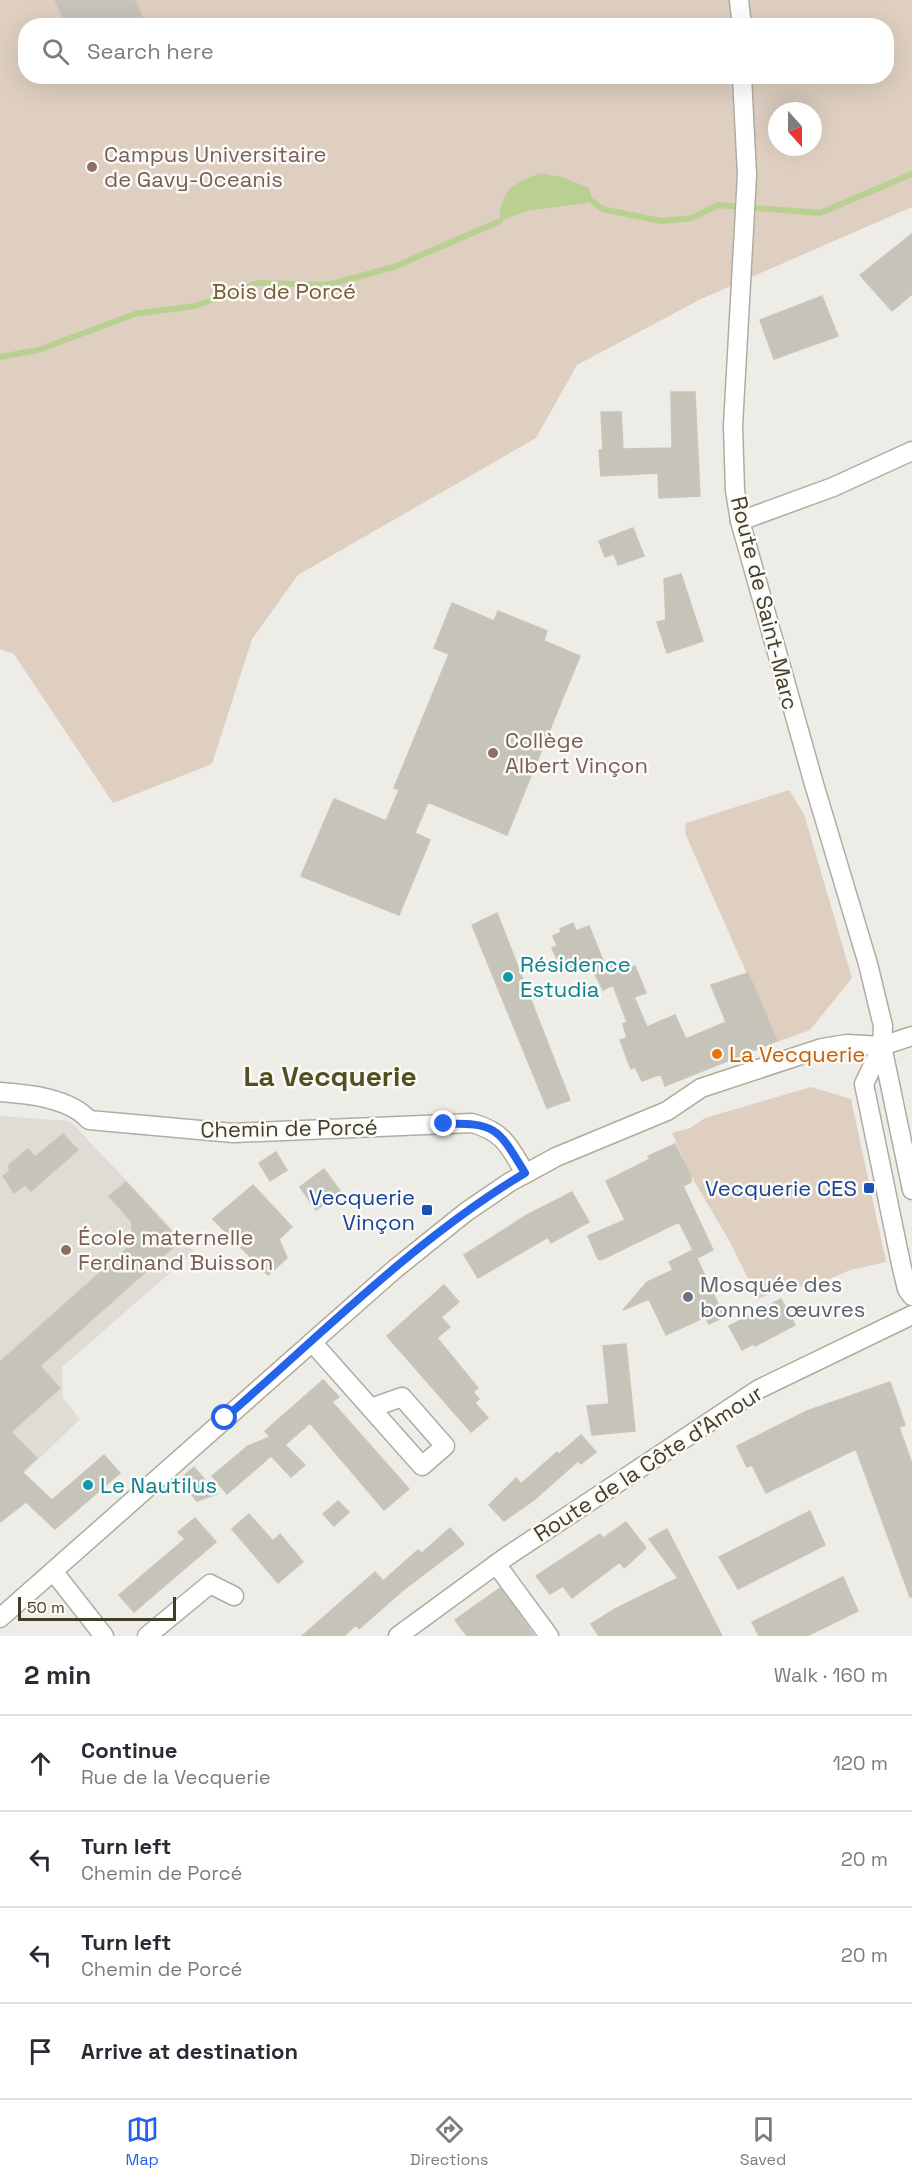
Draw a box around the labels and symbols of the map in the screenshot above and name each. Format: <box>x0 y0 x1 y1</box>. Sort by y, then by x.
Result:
north arrow <box>768 102 822 156</box>
place label: Campus Universitaire de Gavy-Oceanis <box>104 140 327 193</box>
marker: Campus Universitaire de Gavy-Oceanis <box>85 160 99 174</box>
park label: Bois de Porcé <box>212 277 356 305</box>
street label: Route de Saint-Marc <box>725 493 805 713</box>
place label: Collège Albert Vinçon <box>505 726 648 779</box>
marker: Collège Albert Vinçon <box>486 746 500 760</box>
place label: Résidence Estudia <box>520 950 631 1003</box>
marker: Résidence Estudia <box>501 970 515 984</box>
place label: La Vecquerie <box>729 1040 865 1068</box>
marker: La Vecquerie <box>710 1047 724 1061</box>
district label: La Vecquerie <box>243 1058 417 1094</box>
route end <box>430 1110 456 1136</box>
street label: Chemin de Porcé <box>200 1112 378 1144</box>
place label: Vecquerie CES <box>705 1174 857 1202</box>
marker: Vecquerie CES <box>862 1181 876 1195</box>
place label: Vecquerie Vinçon <box>309 1183 415 1236</box>
marker: Vecquerie Vinçon <box>420 1203 434 1217</box>
place label: École maternelle Ferdinand Buisson <box>78 1223 273 1276</box>
marker: École maternelle Ferdinand Buisson <box>59 1243 73 1257</box>
place label: Mosquée des bonnes œuvres <box>700 1270 865 1323</box>
marker: Mosquée des bonnes œuvres <box>681 1290 695 1304</box>
street label: Route de la Côte d'Amour <box>528 1378 768 1548</box>
route start <box>211 1404 237 1430</box>
place label: Le Nautilus <box>100 1471 217 1499</box>
marker: Le Nautilus <box>81 1478 95 1492</box>
scale bar <box>18 1594 176 1622</box>

